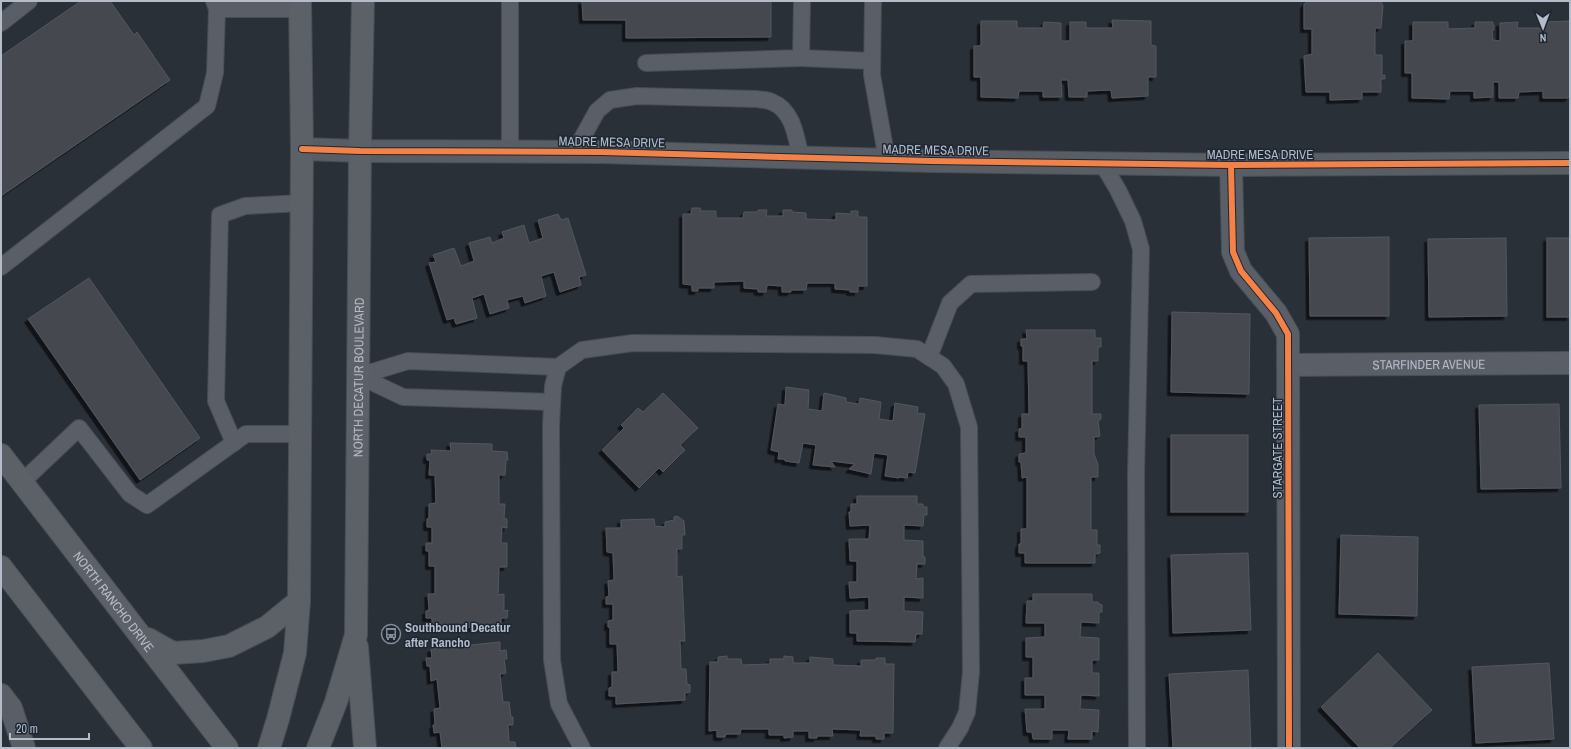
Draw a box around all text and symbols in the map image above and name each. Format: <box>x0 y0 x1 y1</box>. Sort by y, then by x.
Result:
north arrow <box>1523 8 1563 48</box>
text: N <box>1540 31 1547 45</box>
street label: MADRE MESA DRIVE <box>559 133 665 151</box>
street label: MADRE MESA DRIVE <box>883 141 989 159</box>
street label: MADRE MESA DRIVE <box>1207 146 1313 163</box>
street label: NORTH DECATUR BOULEVARD <box>349 297 367 457</box>
street label: STARFINDER AVENUE <box>1372 355 1486 373</box>
street label: STARGATE STREET <box>1269 397 1286 498</box>
street label: NORTH RANCHO DRIVE <box>70 548 158 655</box>
place label: Southbound Decatur after Rancho <box>405 619 511 651</box>
bus stop icon: Southbound Decatur after Rancho <box>380 623 402 645</box>
scale bar <box>10 715 89 741</box>
text: 20 m <box>16 721 38 737</box>

